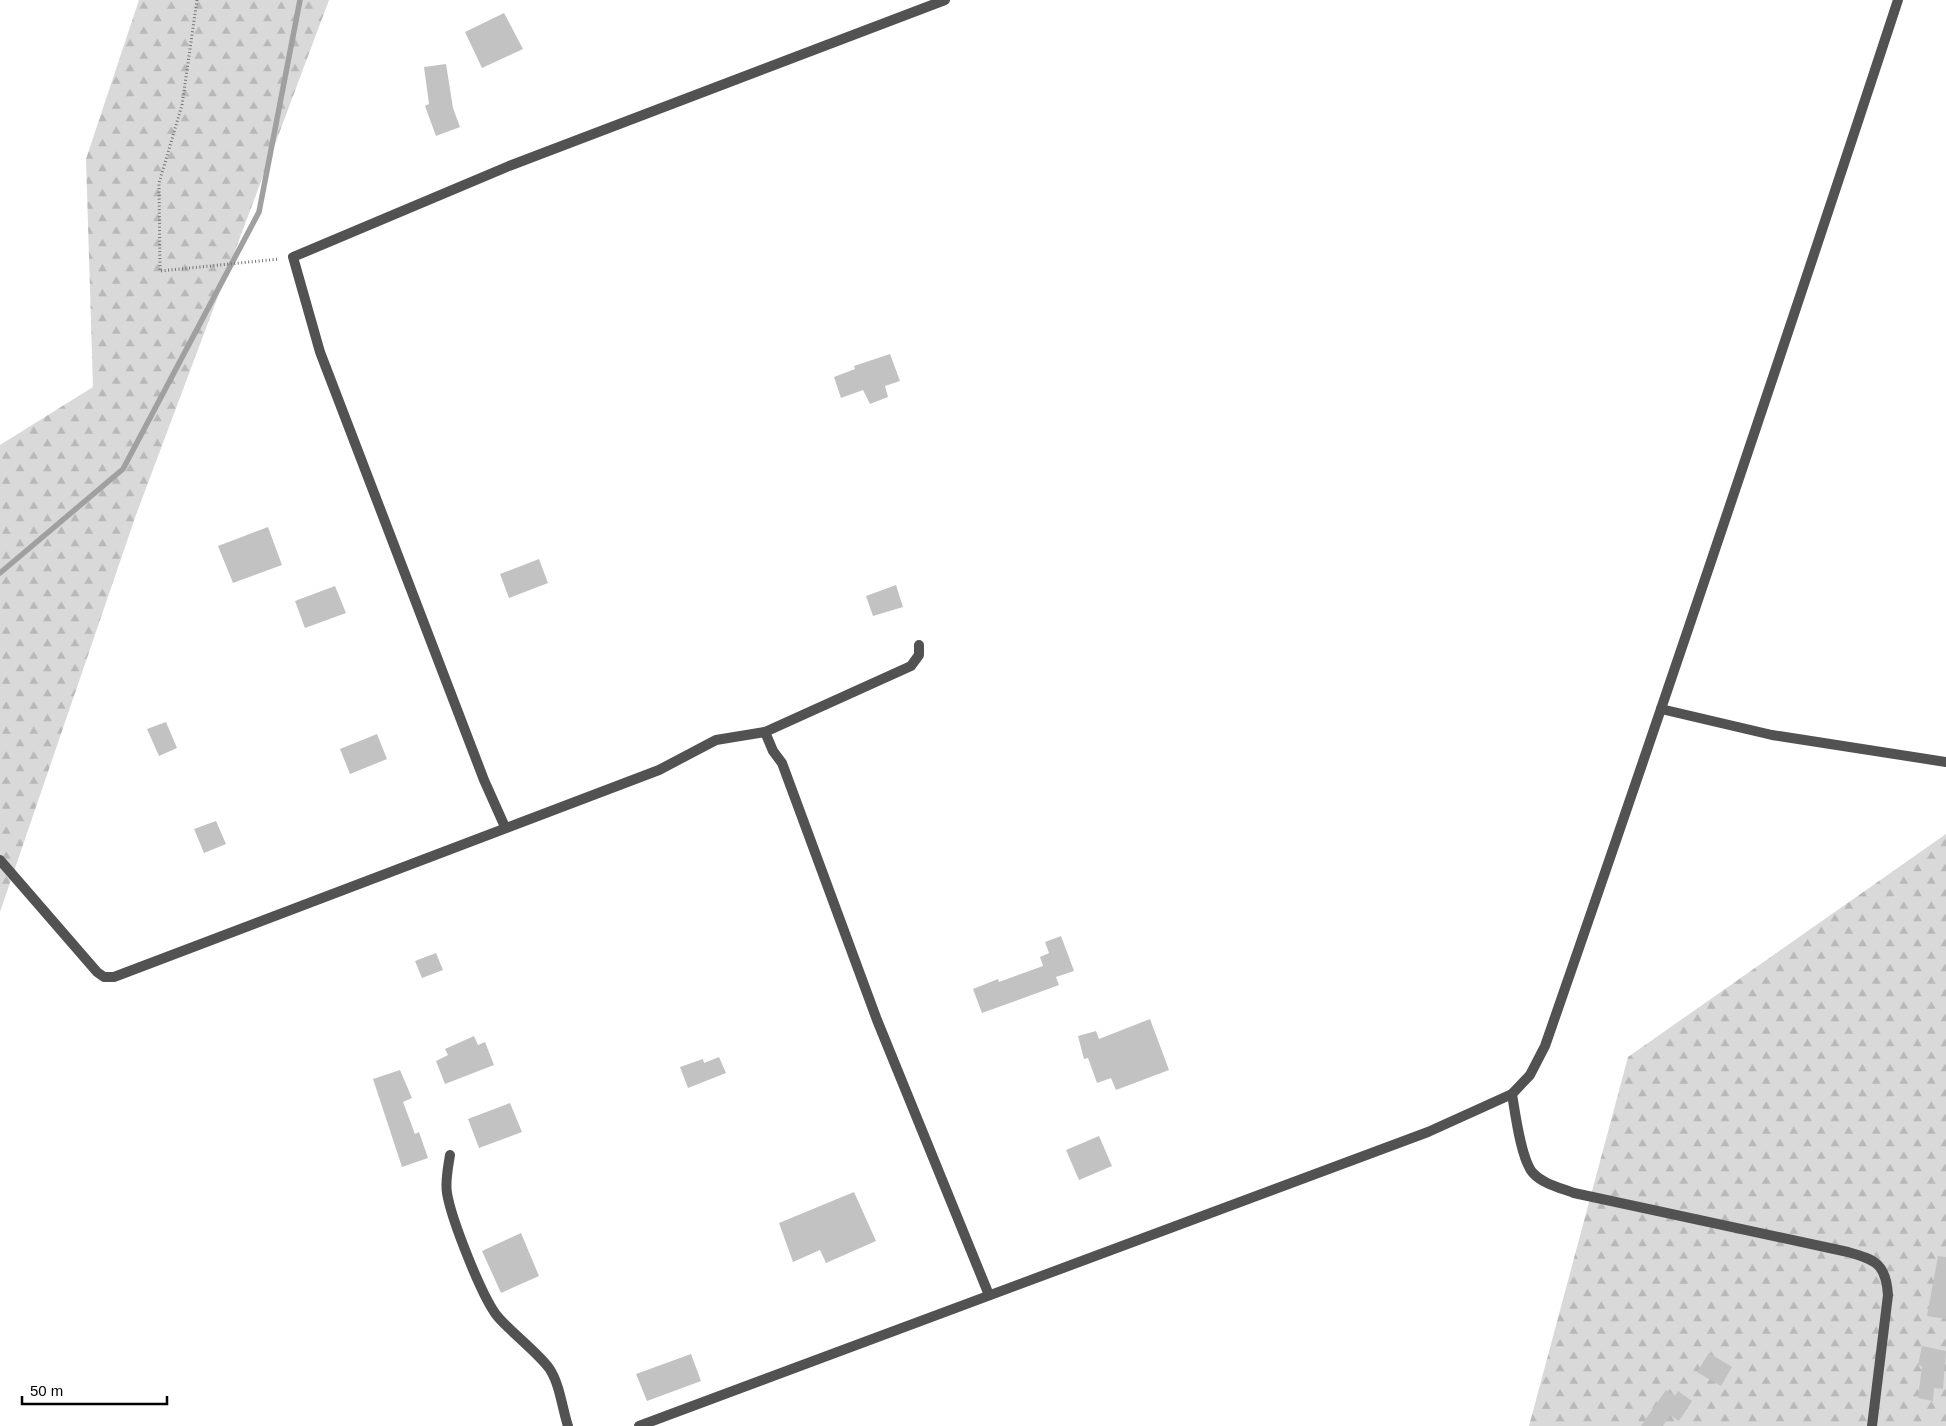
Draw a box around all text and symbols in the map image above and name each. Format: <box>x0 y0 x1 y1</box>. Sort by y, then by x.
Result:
scale bar <box>22 1374 168 1406</box>
text: 50 m <box>30 1382 63 1399</box>

